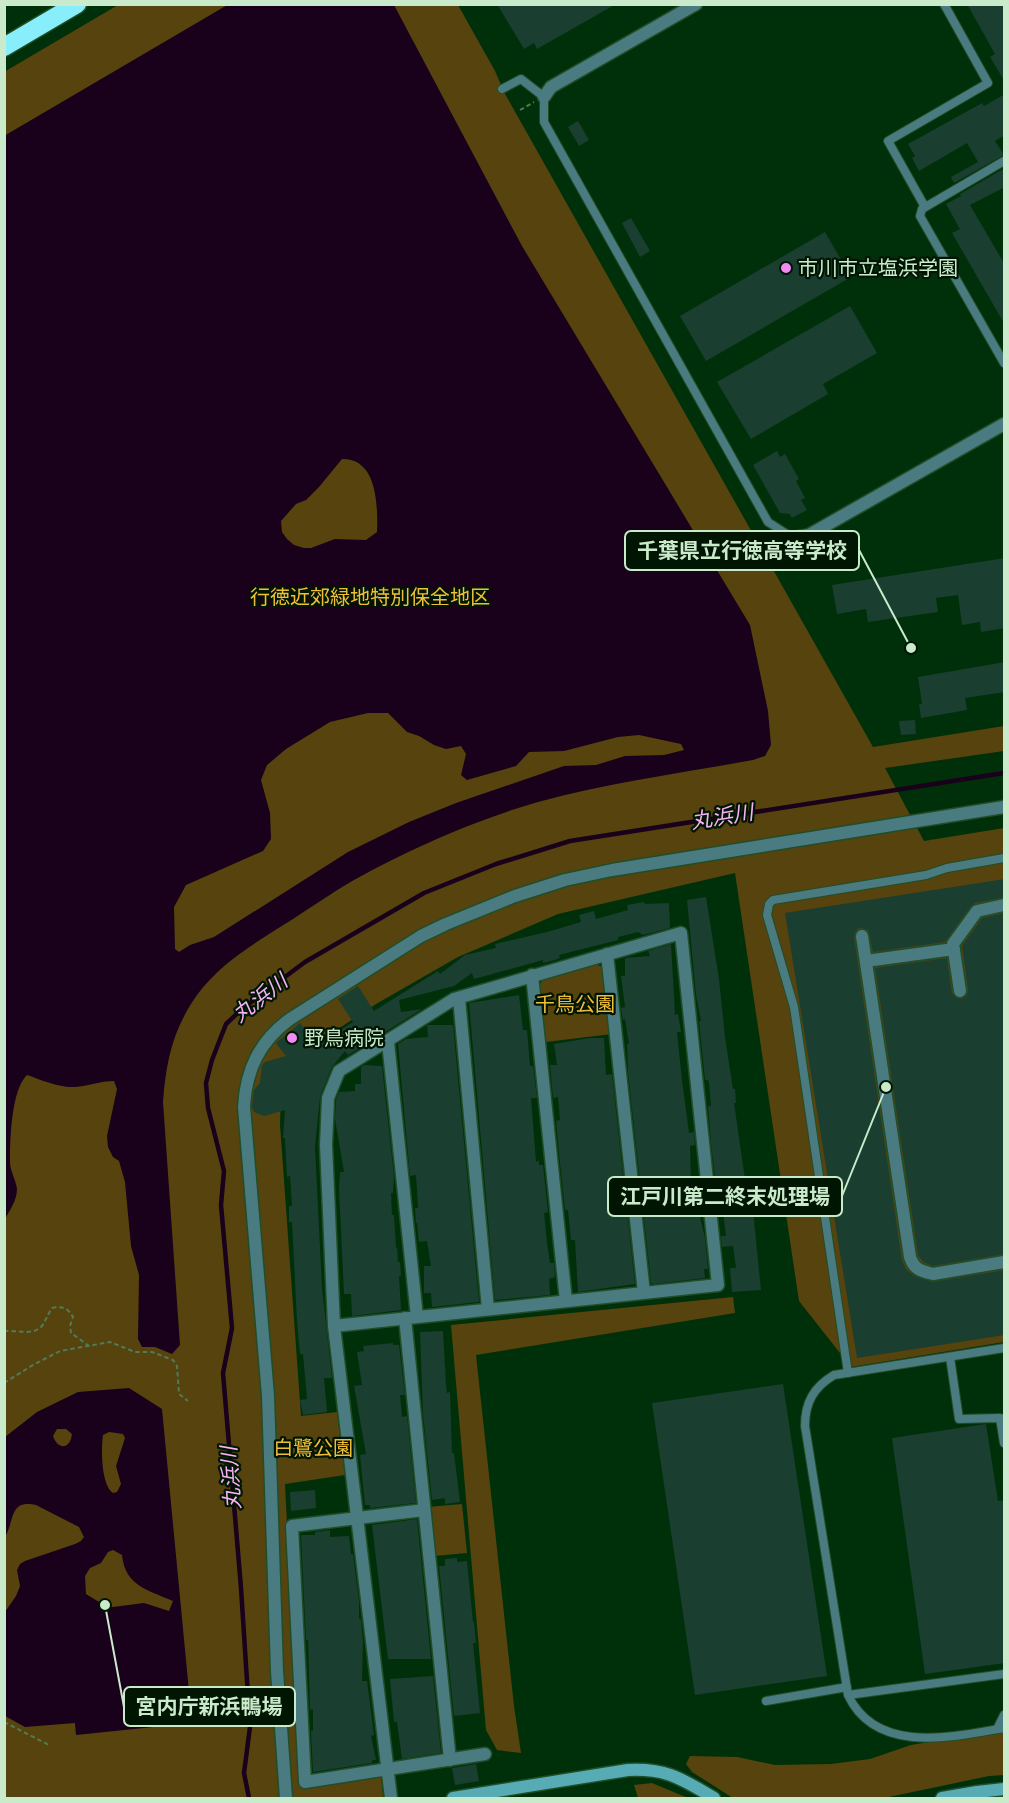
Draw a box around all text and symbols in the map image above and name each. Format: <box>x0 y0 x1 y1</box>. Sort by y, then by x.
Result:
place label: 市川市立塩浜学園 <box>798 256 958 280</box>
marker: 市川市立塩浜学園 <box>779 261 793 275</box>
callout: 千葉県立行徳高等学校 <box>625 531 859 570</box>
text: 千葉県立行徳高等学校 <box>637 539 847 563</box>
park label: 行徳近郊緑地特別保全地区 <box>250 585 490 609</box>
water label: 丸浜川 <box>689 800 757 834</box>
water label: 丸浜川 <box>228 968 294 1027</box>
park label: 千鳥公園 <box>535 992 615 1016</box>
place label: 野鳥病院 <box>304 1026 384 1050</box>
marker: 野鳥病院 <box>285 1031 299 1045</box>
callout: 江戸川第二終末処理場 <box>608 1177 842 1216</box>
text: 江戸川第二終末処理場 <box>620 1185 830 1209</box>
park label: 白鷺公園 <box>273 1436 353 1460</box>
water label: 丸浜川 <box>217 1444 245 1510</box>
callout: 宮内庁新浜鴨場 <box>124 1687 295 1726</box>
text: 宮内庁新浜鴨場 <box>136 1695 283 1719</box>

